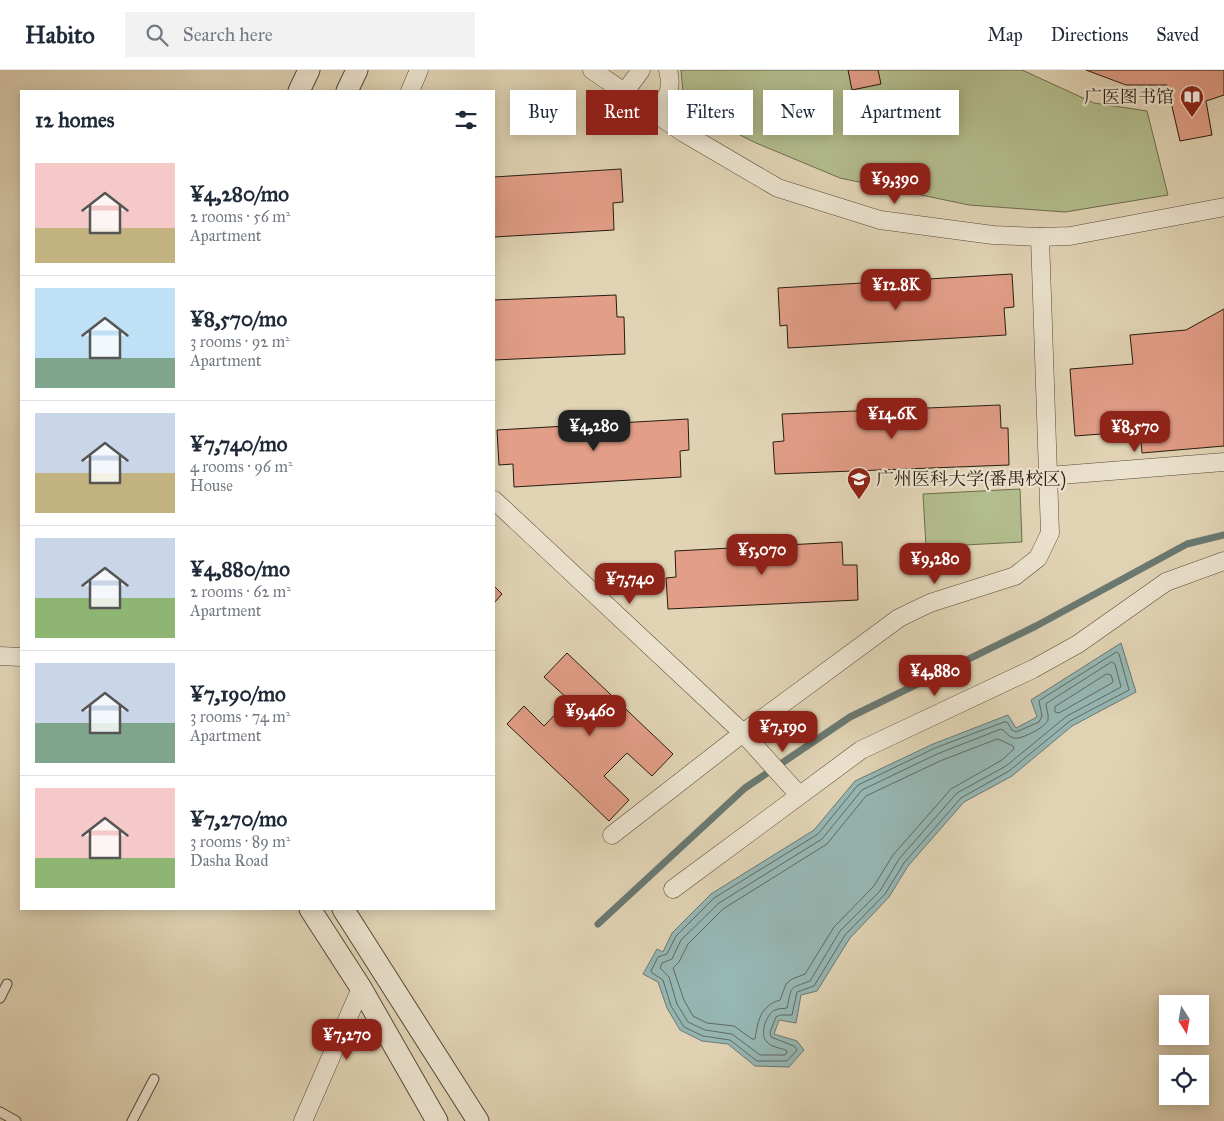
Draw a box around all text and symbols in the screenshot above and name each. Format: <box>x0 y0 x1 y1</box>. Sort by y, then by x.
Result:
search box <box>125 12 475 57</box>
text: Habito <box>25 20 95 50</box>
icon: search <box>143 21 171 49</box>
text: Search here <box>183 23 273 46</box>
text: Map <box>987 24 1023 46</box>
text: Directions <box>1051 24 1128 46</box>
text: Saved <box>1156 24 1199 46</box>
library icon: 广医图书馆 <box>1179 84 1205 118</box>
place label: 广医图书馆 <box>1084 86 1174 108</box>
chip: Buy <box>510 90 576 135</box>
chip: Rent <box>586 90 658 135</box>
chip: Filters <box>668 90 753 135</box>
chip: New <box>763 90 833 135</box>
chip: Apartment <box>843 90 959 135</box>
icon: filters <box>452 106 480 134</box>
text: 12 homes <box>35 107 114 133</box>
pin: ¥9,390 <box>854 162 936 205</box>
text: ¥9,390 <box>871 169 919 188</box>
text: ¥4,280/mo <box>190 181 289 207</box>
icon: home <box>75 183 135 243</box>
text: 2 rooms · 56 m² <box>190 207 290 226</box>
text: Apartment <box>190 226 262 245</box>
pin: ¥12.8K <box>855 268 937 311</box>
text: ¥12.8K <box>872 275 920 294</box>
text: ¥8,570/mo <box>190 306 287 332</box>
icon: home <box>75 308 135 368</box>
text: 3 rooms · 92 m² <box>190 332 290 351</box>
text: Apartment <box>190 351 262 370</box>
pin: ¥14.6K <box>851 398 933 440</box>
text: ¥14.6K <box>868 404 917 423</box>
pin: ¥4,280 <box>553 410 635 452</box>
pin: ¥8,570 <box>1094 410 1176 453</box>
text: ¥4,280 <box>569 416 619 435</box>
text: ¥8,570 <box>1111 417 1159 436</box>
text: ¥7,740/mo <box>190 431 288 457</box>
icon: home <box>75 433 135 493</box>
text: 4 rooms · 96 m² <box>190 457 293 476</box>
school or university icon: 广州医科大学(番禺校区) <box>846 466 872 500</box>
place label: 广州医科大学(番禺校区) <box>876 468 1066 491</box>
text: House <box>190 476 233 495</box>
pin: ¥5,070 <box>721 534 803 576</box>
text: ¥5,070 <box>738 540 786 559</box>
pin: ¥9,280 <box>894 542 976 585</box>
text: ¥9,280 <box>911 549 959 568</box>
text: ¥4,880/mo <box>190 556 290 582</box>
icon: home <box>75 558 135 618</box>
pin: ¥7,740 <box>589 562 671 605</box>
text: ¥7,740 <box>606 569 654 588</box>
text: 2 rooms · 62 m² <box>190 582 291 601</box>
text: Apartment <box>190 601 262 620</box>
pin: ¥4,880 <box>894 654 976 697</box>
text: ¥4,880 <box>910 661 960 680</box>
text: ¥7,190/mo <box>190 681 286 707</box>
icon: home <box>75 683 135 743</box>
pin: ¥9,460 <box>549 694 631 737</box>
text: ¥9,460 <box>565 701 615 720</box>
text: 3 rooms · 74 m² <box>190 707 290 726</box>
pin: ¥7,190 <box>742 710 824 753</box>
text: ¥7,190 <box>759 717 807 736</box>
text: Apartment <box>190 726 262 745</box>
text: ¥7,270/mo <box>190 806 287 832</box>
icon: home <box>75 808 135 868</box>
text: 3 rooms · 89 m² <box>190 832 290 851</box>
text: Dasha Road <box>190 851 268 870</box>
north arrow <box>1159 995 1209 1045</box>
map controls <box>1159 995 1209 1105</box>
pin: ¥7,270 <box>306 1018 388 1061</box>
text: ¥7,270 <box>323 1025 371 1044</box>
button: locate <box>1159 1055 1209 1105</box>

